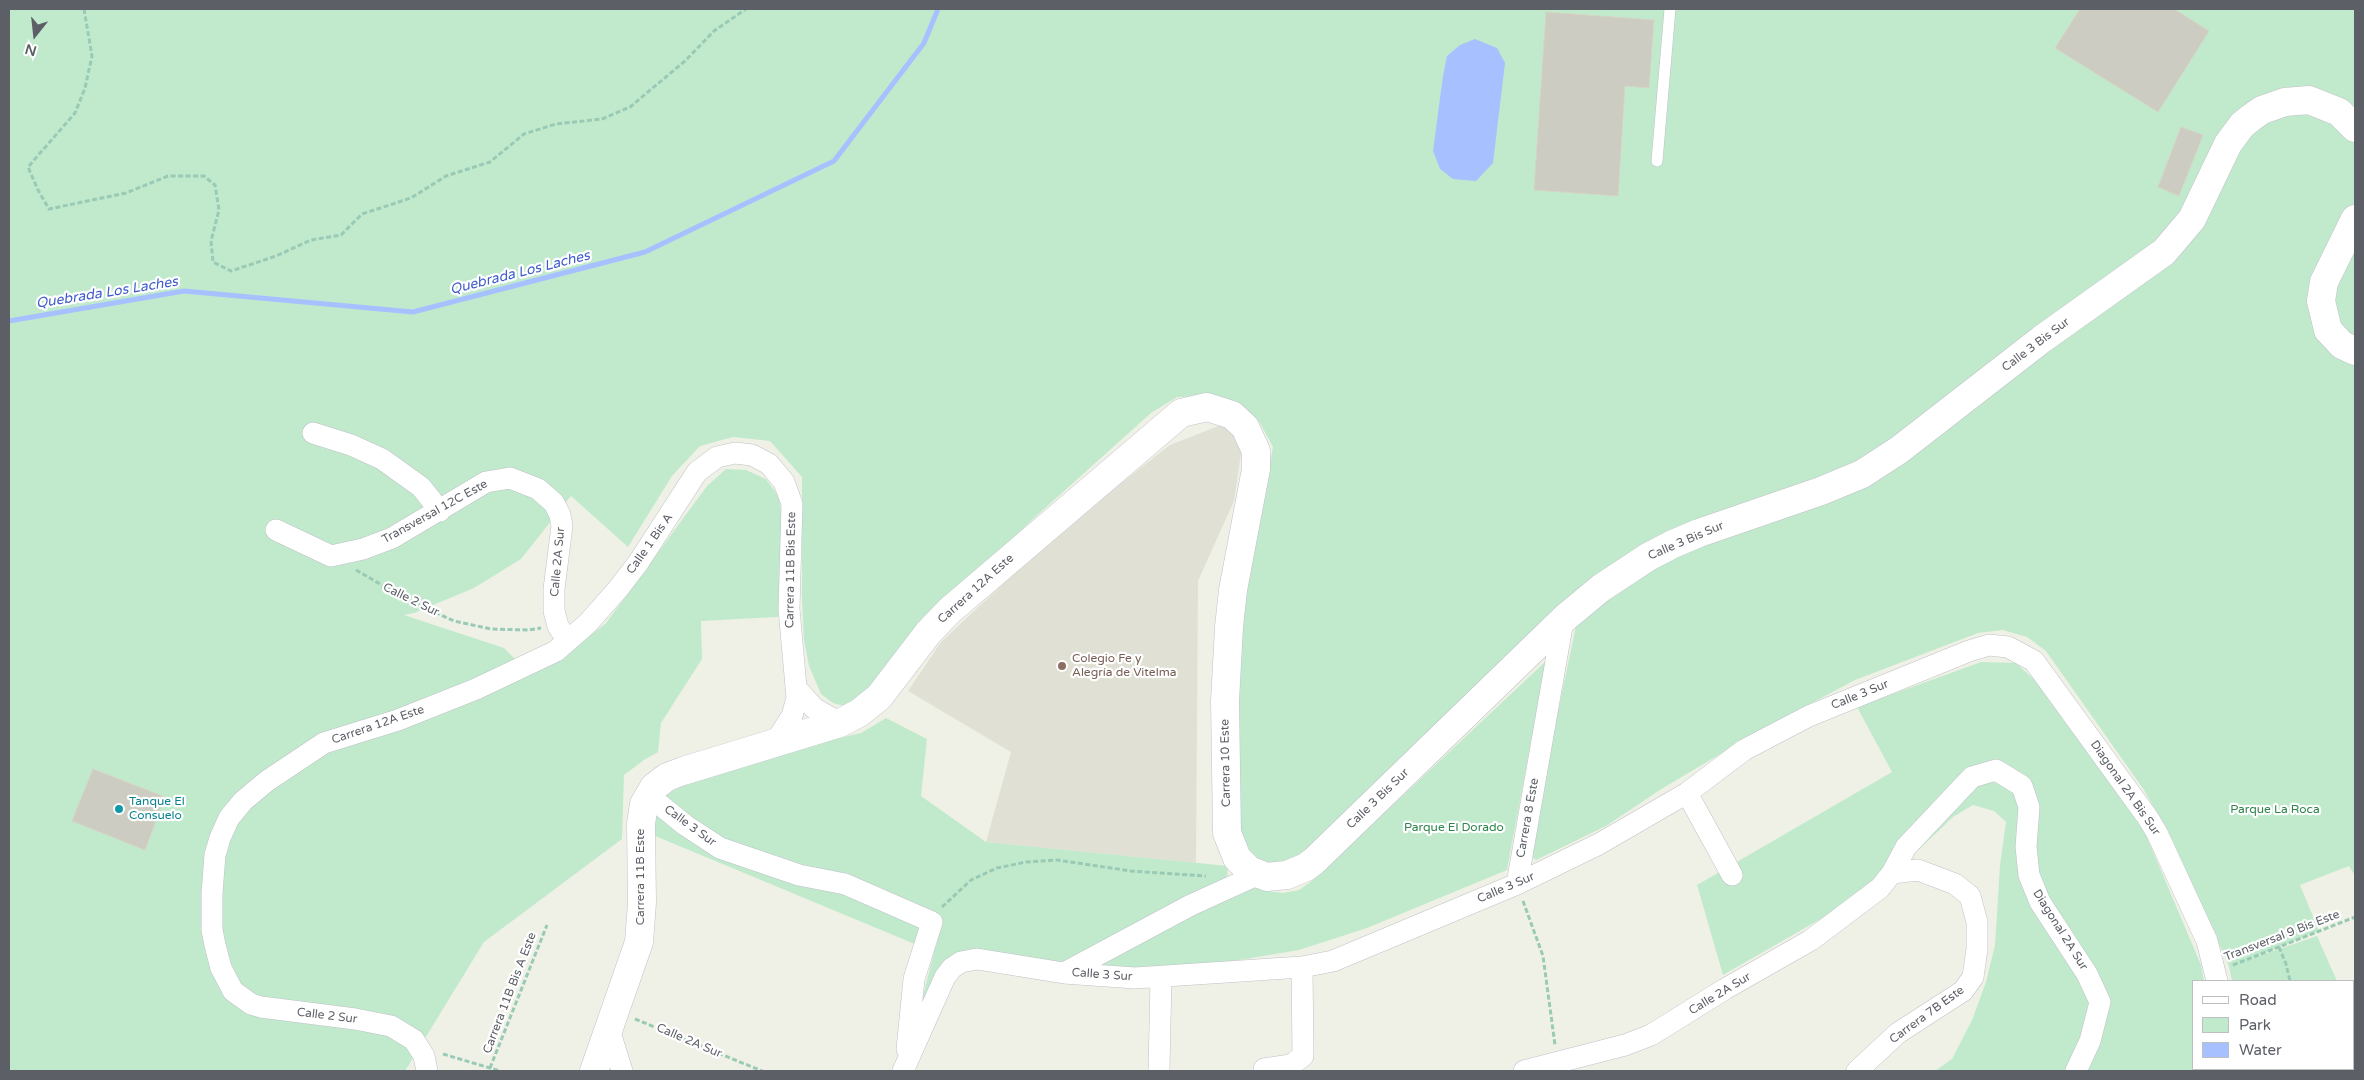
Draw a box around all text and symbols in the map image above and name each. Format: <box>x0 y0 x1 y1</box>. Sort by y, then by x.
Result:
north arrow <box>10 10 60 60</box>
text: N <box>23 40 38 60</box>
water label: Quebrada Los Laches <box>448 247 592 299</box>
water label: Quebrada Los Laches <box>35 273 179 313</box>
street label: Calle 3 Bis Sur <box>1999 315 2073 375</box>
street label: Transversal 12C Este <box>380 477 490 547</box>
street label: Calle 1 Bis A <box>624 511 676 577</box>
street label: Carrera 11B Bis Este <box>783 512 799 628</box>
street label: Calle 3 Bis Sur <box>1646 519 1726 563</box>
street label: Calle 2A Sur <box>548 527 568 597</box>
street label: Carrera 12A Este <box>935 551 1017 627</box>
street label: Calle 2 Sur <box>381 580 441 620</box>
place label: Colegio Fe y Alegría de Vitelma <box>1072 652 1176 680</box>
marker: Colegio Fe y Alegría de Vitelma <box>1056 660 1068 672</box>
street label: Calle 3 Sur <box>1829 677 1891 713</box>
street label: Carrera 12A Este <box>330 702 426 748</box>
street label: Carrera 10 Este <box>1218 719 1234 807</box>
street label: Diagonal 2A Bis Sur <box>2087 738 2163 838</box>
street label: Calle 3 Bis Sur <box>1344 766 1412 832</box>
street label: Carrera 8 Este <box>1514 777 1542 859</box>
place label: Tanque El Consuelo <box>129 795 185 823</box>
street label: Calle 3 Sur <box>661 802 719 850</box>
marker: Tanque El Consuelo <box>113 803 125 815</box>
park label: Parque La Roca <box>2230 803 2320 817</box>
park label: Parque El Dorado <box>1404 821 1504 835</box>
street label: Carrera 11B Este <box>634 829 648 925</box>
street label: Calle 3 Sur <box>1475 869 1537 907</box>
street label: Diagonal 2A Sur <box>2029 887 2091 973</box>
street label: Transversal 9 Bis Este <box>2222 907 2342 965</box>
street label: Carrera 11B Bis A Este <box>480 930 540 1056</box>
street label: Calle 3 Sur <box>1071 966 1133 984</box>
street label: Calle 2A Sur <box>1686 970 1754 1018</box>
legend <box>2192 980 2354 1070</box>
street label: Carrera 7B Este <box>1887 983 1967 1047</box>
text: Road <box>2239 991 2277 1009</box>
street label: Calle 2 Sur <box>296 1005 358 1027</box>
text: Park <box>2239 1016 2271 1034</box>
street label: Calle 2A Sur <box>654 1021 724 1061</box>
text: Water <box>2239 1041 2282 1059</box>

